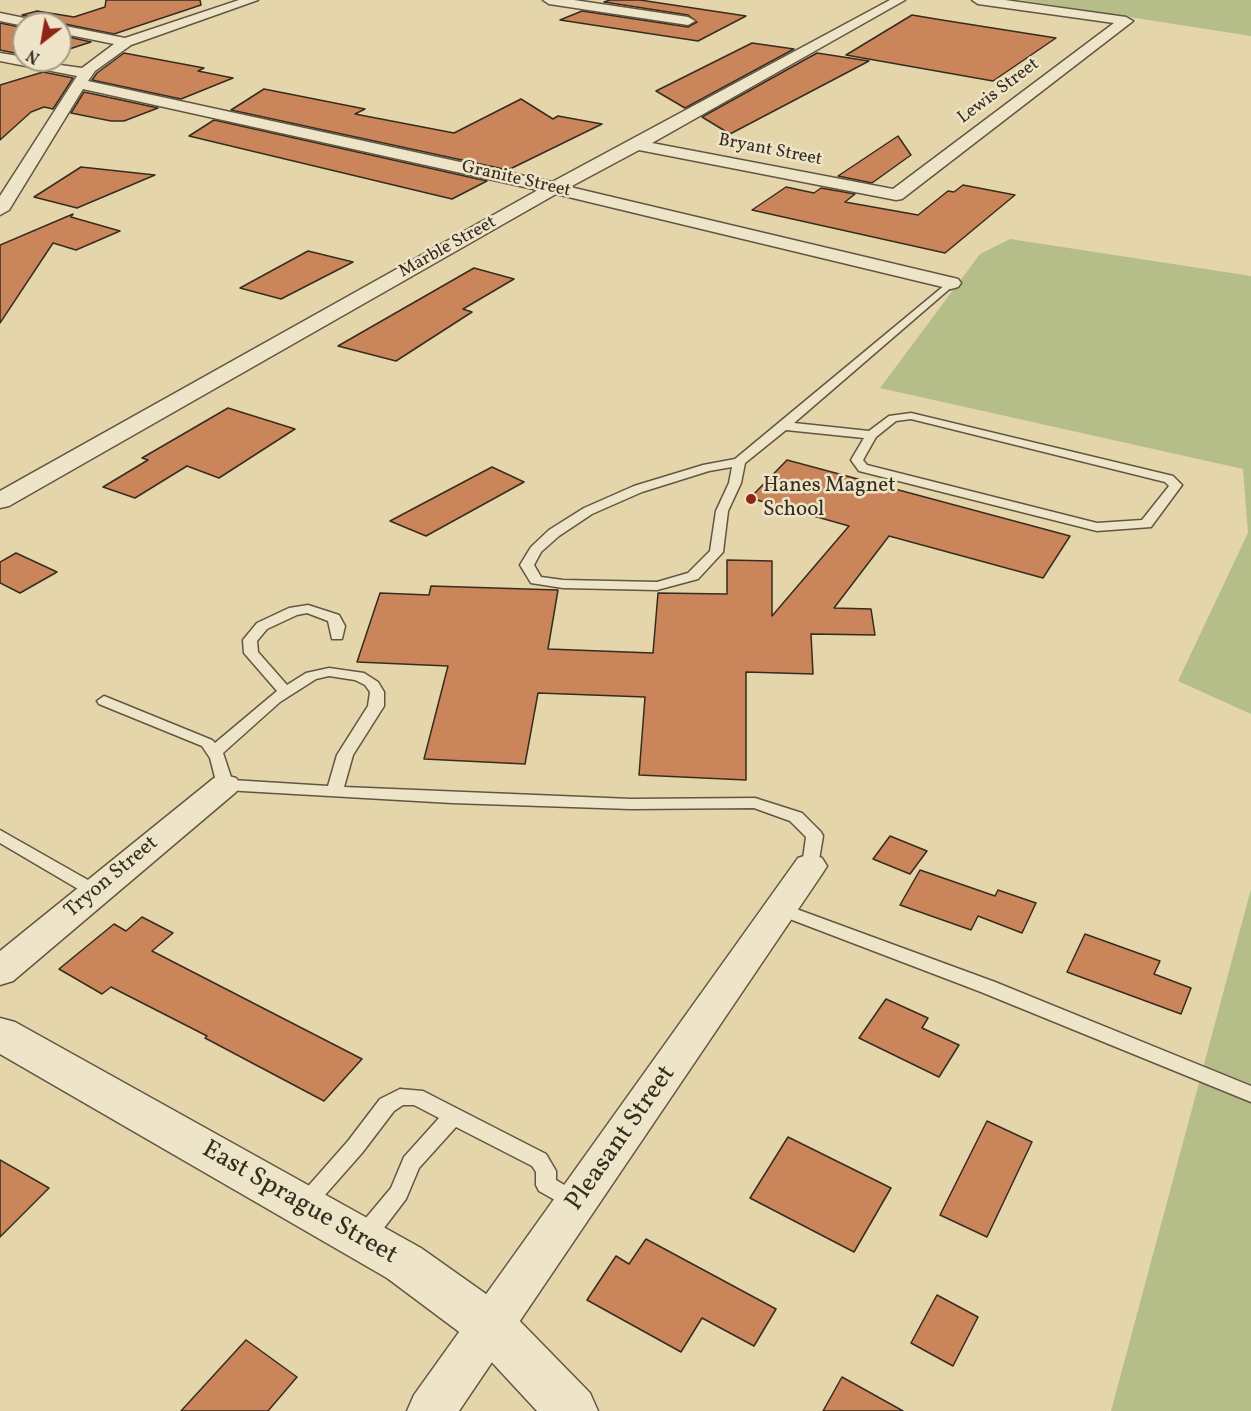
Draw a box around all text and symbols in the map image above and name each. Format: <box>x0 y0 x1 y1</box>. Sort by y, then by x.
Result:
north arrow <box>12 12 72 72</box>
text: N <box>23 43 44 68</box>
street label: Lewis Street <box>954 54 1044 130</box>
street label: Bryant Street <box>716 130 824 172</box>
street label: Granite Street <box>459 157 573 203</box>
street label: Marble Street <box>396 212 500 284</box>
place label: Hanes Magnet School <box>763 474 896 524</box>
marker: Hanes Magnet School <box>744 492 758 506</box>
street label: Tryon Street <box>60 832 164 924</box>
street label: Pleasant Street <box>560 1060 684 1218</box>
street label: East Sprague Street <box>196 1135 402 1273</box>

